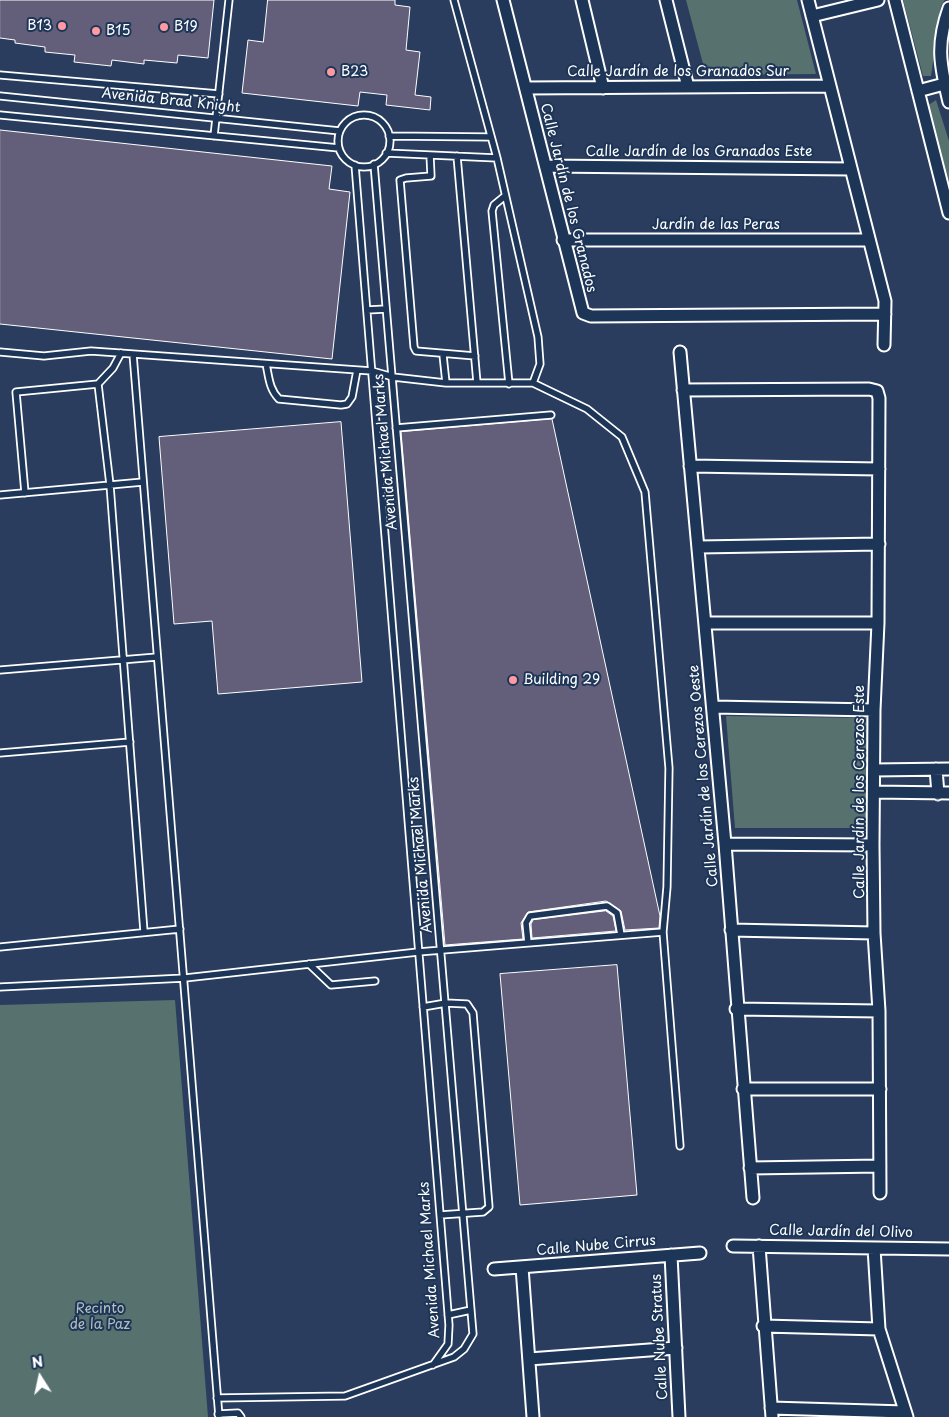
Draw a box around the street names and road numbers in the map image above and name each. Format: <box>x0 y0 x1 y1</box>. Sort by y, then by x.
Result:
street label: Calle Jardín de los Granados Sur <box>567 64 789 80</box>
street label: Avenida Brad Knight <box>101 85 241 117</box>
street label: Calle Jardín de los Granados <box>536 102 600 294</box>
street label: Calle Jardín de los Granados Este <box>585 144 813 160</box>
street label: Jardín de las Peras <box>652 217 780 233</box>
street label: Avenida Michael Marks <box>371 373 401 531</box>
street label: Calle Jardín de los Cerezos Oeste <box>686 664 722 888</box>
street label: Calle Jardín de los Cerezos Este <box>852 685 868 899</box>
street label: Avenida Michael Marks <box>406 776 436 934</box>
street label: Avenida Michael Marks <box>416 1181 444 1339</box>
street label: Calle Jardín del Olivo <box>769 1222 913 1242</box>
street label: Calle Nube Cirrus <box>536 1232 656 1260</box>
street label: Calle Nube Stratus <box>648 1274 672 1400</box>

